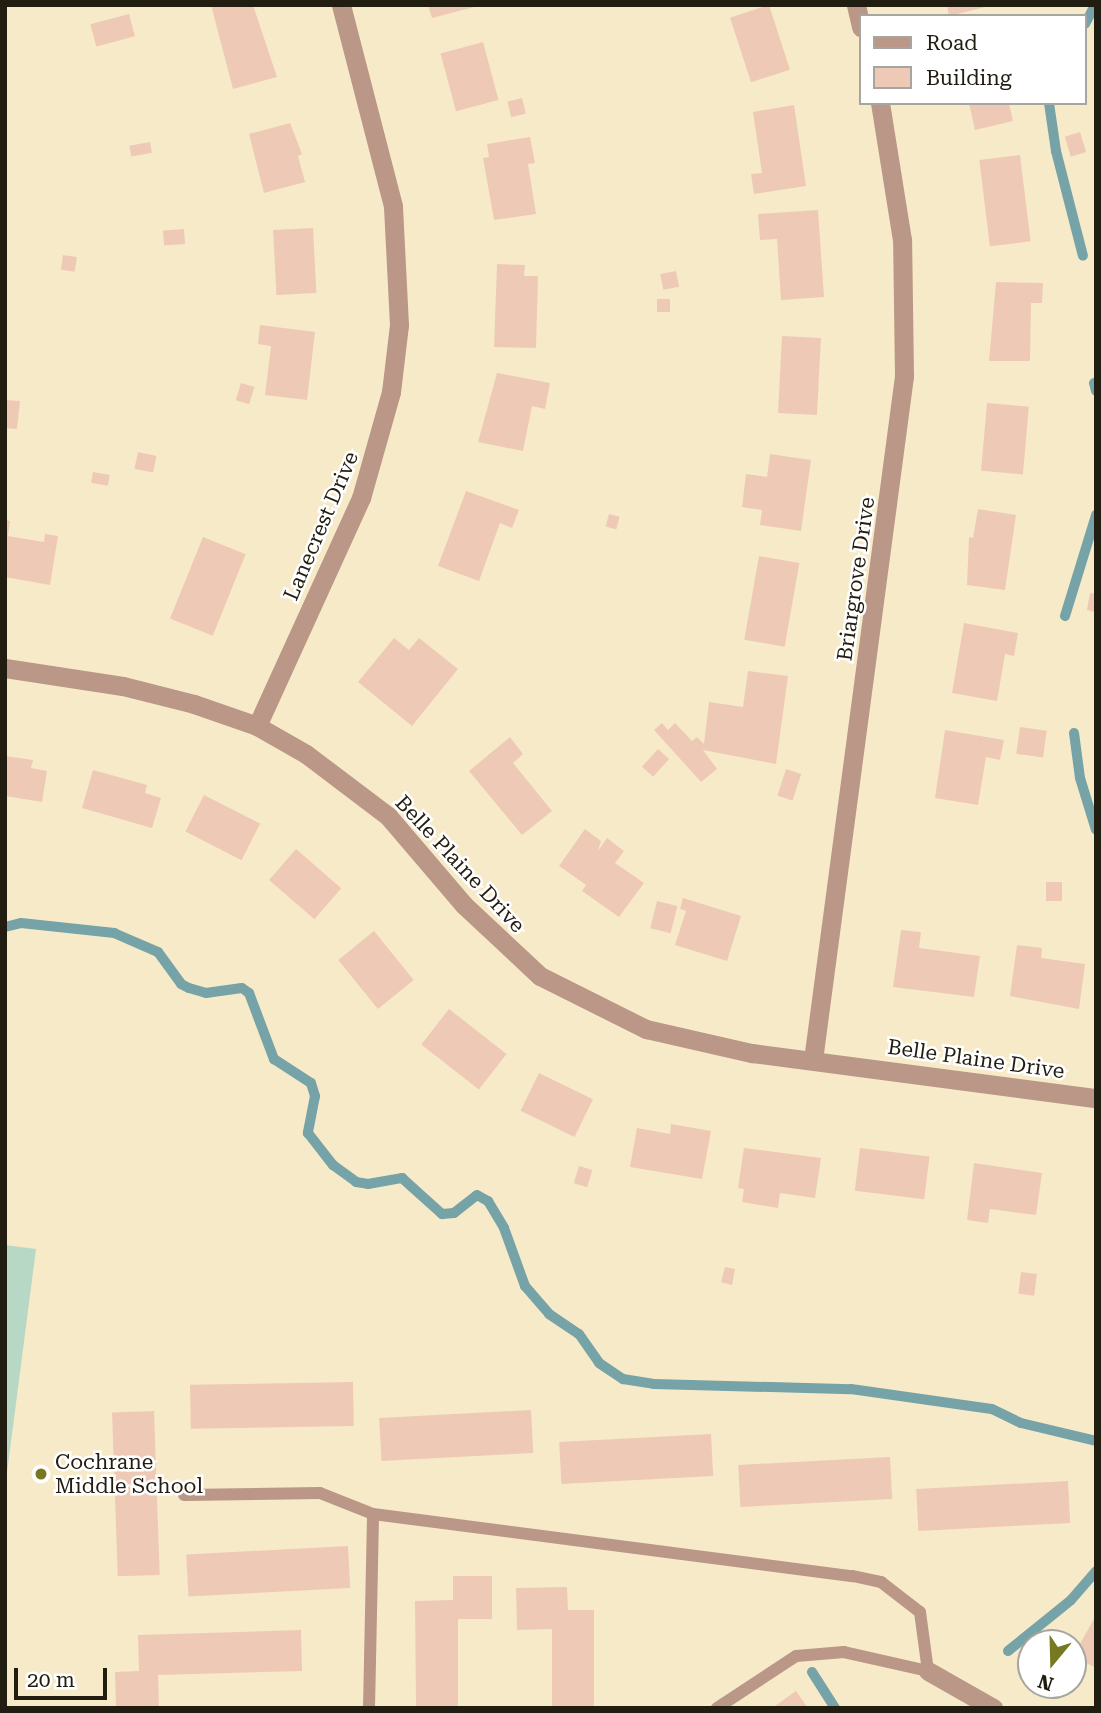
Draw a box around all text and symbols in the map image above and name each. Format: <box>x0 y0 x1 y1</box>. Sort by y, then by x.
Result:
legend <box>860 14 1087 105</box>
text: Road <box>926 31 978 55</box>
text: Building <box>926 66 1012 90</box>
street label: Lanecrest Drive <box>278 448 364 604</box>
street label: Briargrove Drive <box>832 495 880 663</box>
street label: Belle Plaine Drive <box>390 790 530 938</box>
street label: Belle Plaine Drive <box>886 1034 1066 1084</box>
place label: Cochrane Middle School <box>55 1449 203 1499</box>
marker: Cochrane Middle School <box>33 1466 49 1482</box>
north arrow <box>1017 1629 1087 1699</box>
scale bar <box>18 1654 110 1698</box>
text: 20 m <box>27 1668 75 1692</box>
text: N <box>1035 1669 1056 1696</box>

